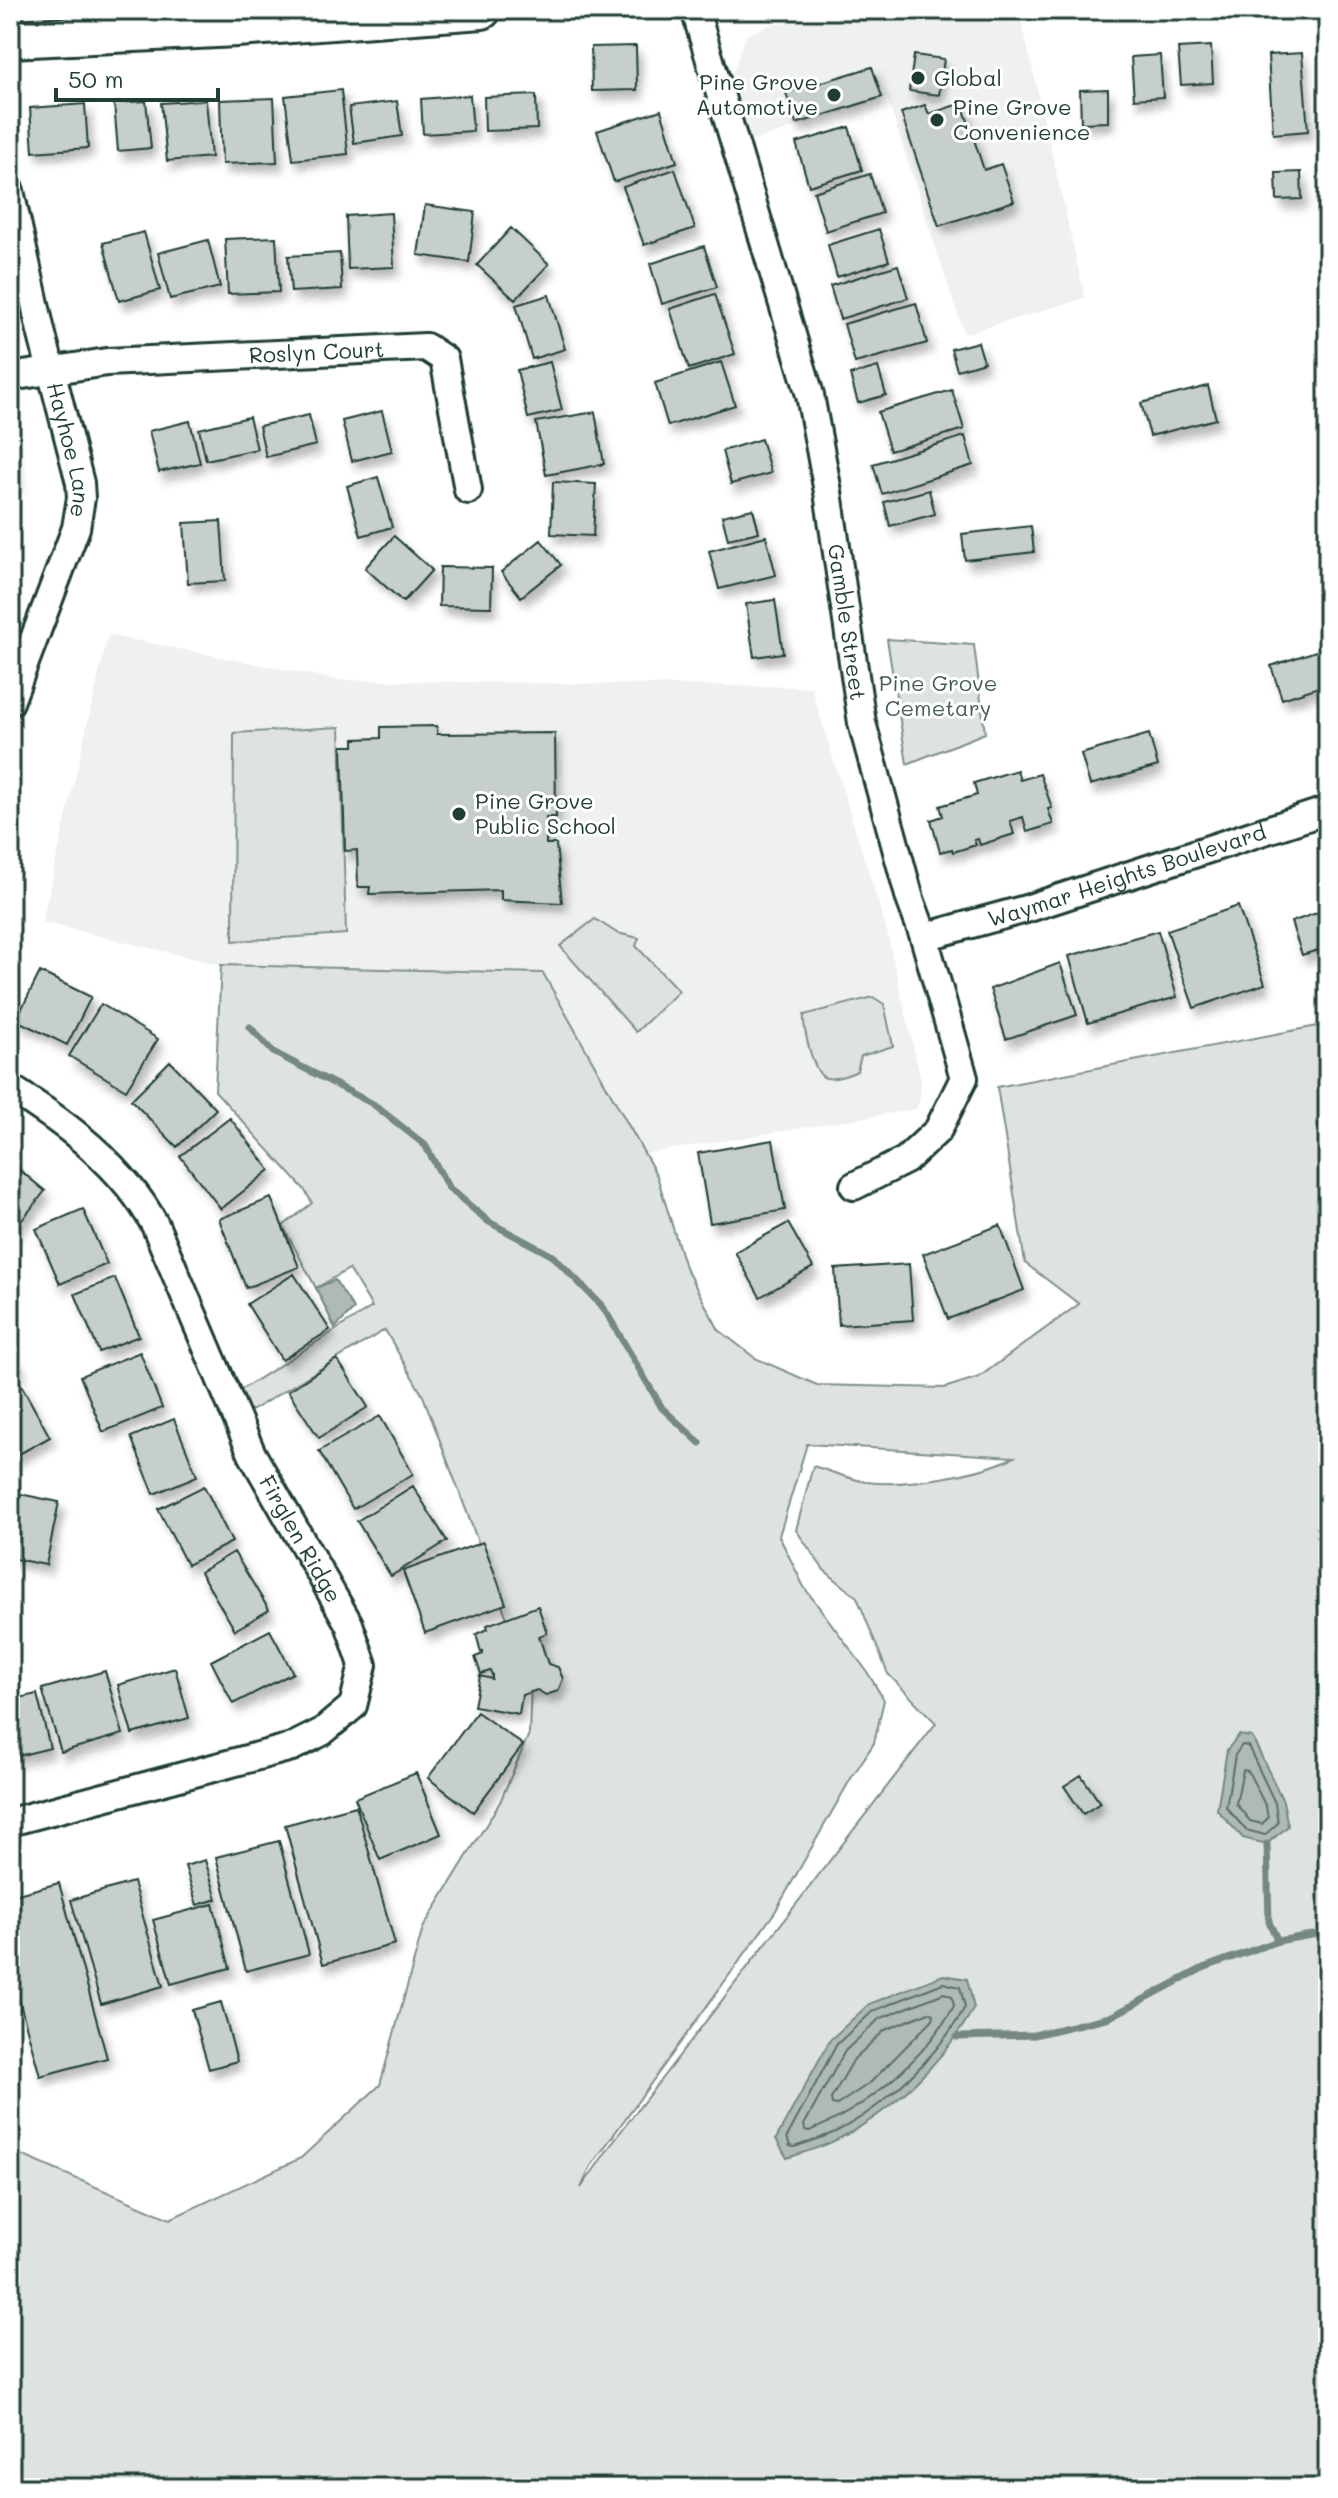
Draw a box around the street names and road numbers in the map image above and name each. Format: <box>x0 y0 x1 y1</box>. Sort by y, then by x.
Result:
street label: Roslyn Court <box>248 334 385 369</box>
street label: Hayhoe Lane <box>41 379 97 520</box>
street label: Gamble Street <box>822 542 873 702</box>
street label: Waymar Heights Boulevard <box>984 816 1270 933</box>
street label: Firglen Ridge <box>253 1469 349 1608</box>

